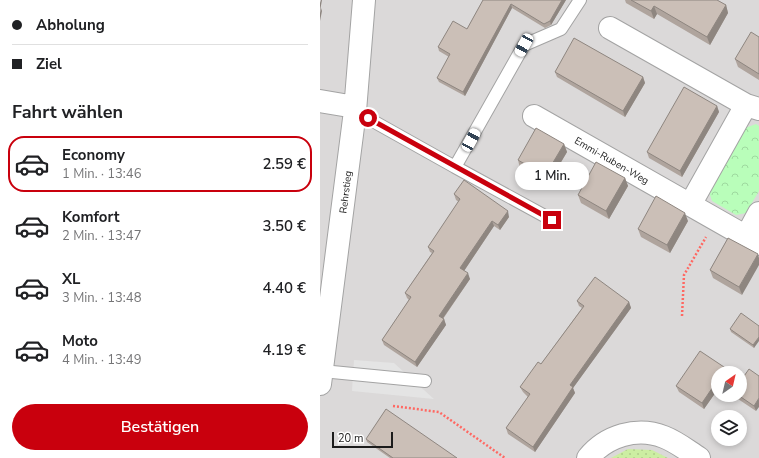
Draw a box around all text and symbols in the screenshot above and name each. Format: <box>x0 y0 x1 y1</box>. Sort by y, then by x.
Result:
text: Abholung <box>36 15 105 35</box>
car <box>513 32 535 58</box>
text: Ziel <box>36 54 62 74</box>
text: Fahrt wählen <box>12 100 123 124</box>
route start <box>359 109 377 127</box>
car <box>460 127 482 153</box>
street label: Emmi-Ruben-Weg <box>572 134 651 188</box>
text: Economy <box>62 145 125 165</box>
icon: car <box>14 146 50 182</box>
text: 2.59 € <box>262 154 306 174</box>
callout: 1 Min. <box>515 162 589 190</box>
text: 1 Min. · 13:46 <box>62 165 141 183</box>
text: 1 Min. <box>534 167 570 185</box>
street label: Rehrstieg <box>336 170 356 214</box>
text: Komfort <box>62 207 120 227</box>
icon: car <box>14 208 50 244</box>
route end <box>543 211 561 229</box>
text: 3.50 € <box>262 216 306 236</box>
text: 2 Min. · 13:47 <box>62 227 141 245</box>
text: XL <box>62 269 81 289</box>
icon: car <box>14 270 50 306</box>
text: 4.40 € <box>262 278 306 298</box>
text: 3 Min. · 13:48 <box>62 289 141 307</box>
text: Moto <box>62 331 98 351</box>
icon: car <box>14 332 50 368</box>
text: 4.19 € <box>262 340 306 360</box>
text: 4 Min. · 13:49 <box>62 351 141 369</box>
north arrow <box>711 366 747 402</box>
map controls <box>711 366 747 446</box>
button: Bestätigen <box>12 404 308 450</box>
button: layers <box>711 410 747 446</box>
scale bar <box>332 430 393 449</box>
text: 20 m <box>338 431 363 446</box>

